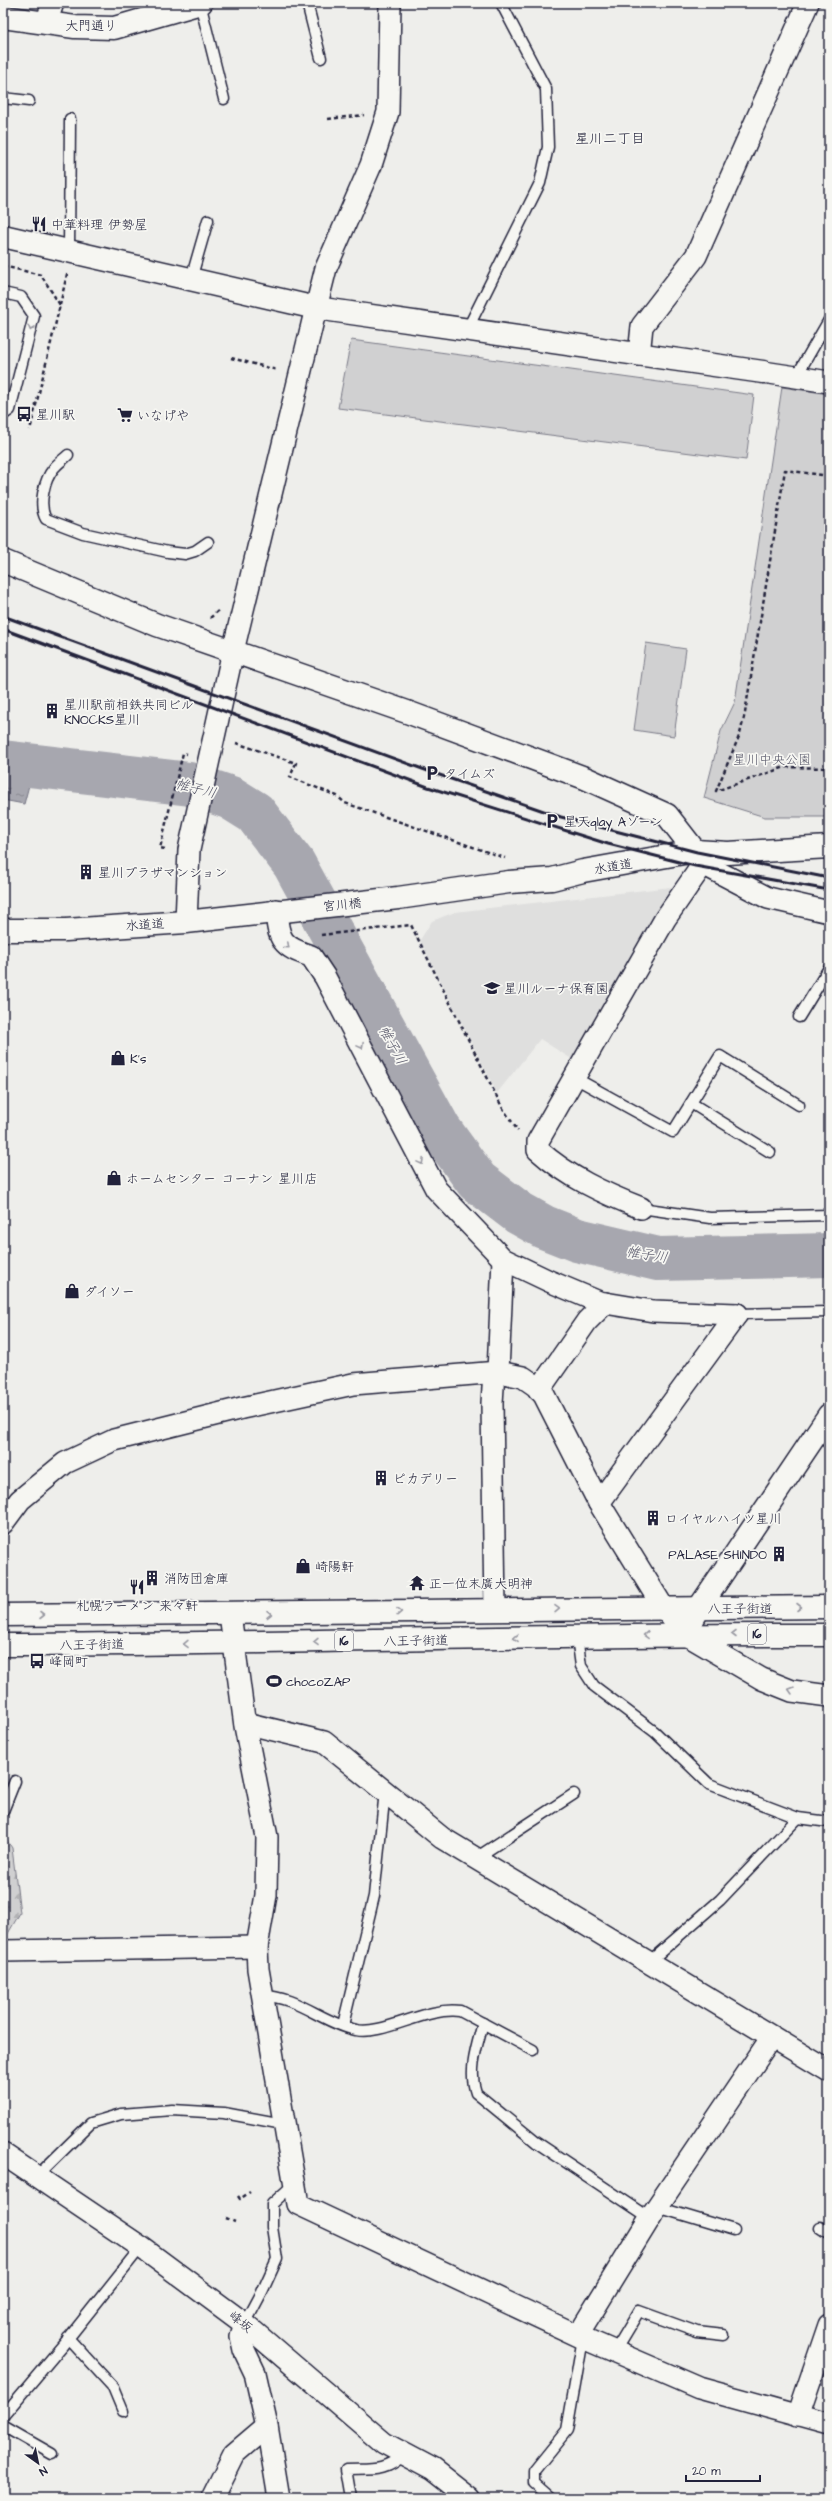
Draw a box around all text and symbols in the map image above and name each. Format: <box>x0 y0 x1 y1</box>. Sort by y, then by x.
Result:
street label: 大門通り <box>65 17 117 35</box>
district label: 星川二丁目 <box>575 129 645 149</box>
restaurant icon: 中華料理 伊勢屋 <box>30 215 48 233</box>
place label: 中華料理 伊勢屋 <box>51 216 147 234</box>
one-way arrow <box>27 324 36 331</box>
bus stop icon: 星川駅 <box>15 405 33 423</box>
place label: 星川駅 <box>36 406 75 424</box>
supermarket icon: いなげや <box>116 406 134 424</box>
place label: いなげや <box>137 407 189 425</box>
place label: 星川駅前相鉄共同ビル KNOCKS星川 <box>64 696 194 729</box>
building icon: 星川駅前相鉄共同ビル KNOCKS星川 <box>43 702 61 720</box>
park label: 星川中央公園 <box>733 751 811 769</box>
parking icon: タイムズ <box>423 764 441 782</box>
place label: タイムズ <box>444 765 495 783</box>
water label: 帷子川 <box>173 774 219 804</box>
parking icon: 星天qlay Aゾーン <box>543 812 561 830</box>
place label: 星天qlay Aゾーン <box>564 813 663 832</box>
street label: 水道道 <box>592 855 634 879</box>
building icon: 星川プラザマンション <box>77 863 95 881</box>
place label: 星川プラザマンション <box>98 864 227 882</box>
street label: 宮川橋 <box>322 894 362 916</box>
street label: 水道道 <box>125 915 165 935</box>
one-way arrow <box>283 941 290 948</box>
school or university icon: 星川ルーナ保育園 <box>483 979 501 997</box>
place label: 星川ルーナ保育園 <box>504 980 609 998</box>
water label: 帷子川 <box>373 1022 411 1069</box>
one-way arrow <box>356 1042 364 1050</box>
shop icon: K's <box>109 1049 127 1067</box>
place label: K's <box>130 1050 147 1068</box>
one-way arrow <box>416 1157 424 1165</box>
shop icon: ホームセンター コーナン 星川店 <box>105 1169 123 1187</box>
place label: ホームセンター コーナン 星川店 <box>126 1170 317 1188</box>
water label: 帷子川 <box>625 1242 669 1268</box>
shop icon: ダイソー <box>63 1282 81 1300</box>
place label: ダイソー <box>84 1283 135 1301</box>
building icon: ピカデリー <box>372 1469 390 1487</box>
place label: ピカデリー <box>393 1470 458 1488</box>
building icon: ロイヤルハイツ星川 <box>644 1509 662 1527</box>
place label: ロイヤルハイツ星川 <box>665 1510 782 1528</box>
building icon: PALASE SHINDO <box>770 1545 788 1563</box>
place label: PALASE SHINDO <box>668 1546 767 1564</box>
shop icon: 崎陽軒 <box>294 1557 312 1575</box>
place label: 崎陽軒 <box>315 1558 354 1576</box>
building icon: 消防団倉庫 <box>143 1569 161 1587</box>
place label: 消防団倉庫 <box>164 1570 229 1588</box>
temple icon: 正一位末廣大明神 <box>408 1574 426 1592</box>
place label: 正一位末廣大明神 <box>429 1575 533 1593</box>
restaurant icon: 札幌ラーメン 来々軒 <box>128 1578 146 1596</box>
place label: 札幌ラーメン 来々軒 <box>76 1597 198 1615</box>
street label: 八王子街道 <box>707 1600 773 1618</box>
one-way arrow <box>796 1603 802 1611</box>
one-way arrow <box>554 1605 560 1613</box>
one-way arrow <box>396 1607 402 1616</box>
one-way arrow <box>266 1610 272 1618</box>
one-way arrow <box>39 1611 45 1619</box>
road number: 16 <box>748 1624 766 1644</box>
one-way arrow <box>731 1630 737 1638</box>
road number: 16 <box>335 1631 353 1651</box>
street label: 八王子街道 <box>383 1631 449 1651</box>
one-way arrow <box>643 1631 649 1639</box>
one-way arrow <box>513 1634 519 1642</box>
street label: 八王子街道 <box>59 1635 125 1655</box>
one-way arrow <box>313 1637 319 1646</box>
one-way arrow <box>183 1639 189 1648</box>
bus stop icon: 峰岡町 <box>28 1652 46 1670</box>
place label: 峰岡町 <box>49 1653 88 1671</box>
sports icon: chocoZAP <box>265 1672 283 1690</box>
place label: chocoZAP <box>286 1673 351 1691</box>
one-way arrow <box>787 1686 794 1695</box>
street label: 峰坂 <box>225 2307 256 2337</box>
north arrow <box>18 2443 58 2483</box>
scale bar <box>686 2457 760 2483</box>
text: N <box>36 2463 50 2479</box>
text: 20 m <box>692 2463 721 2480</box>

